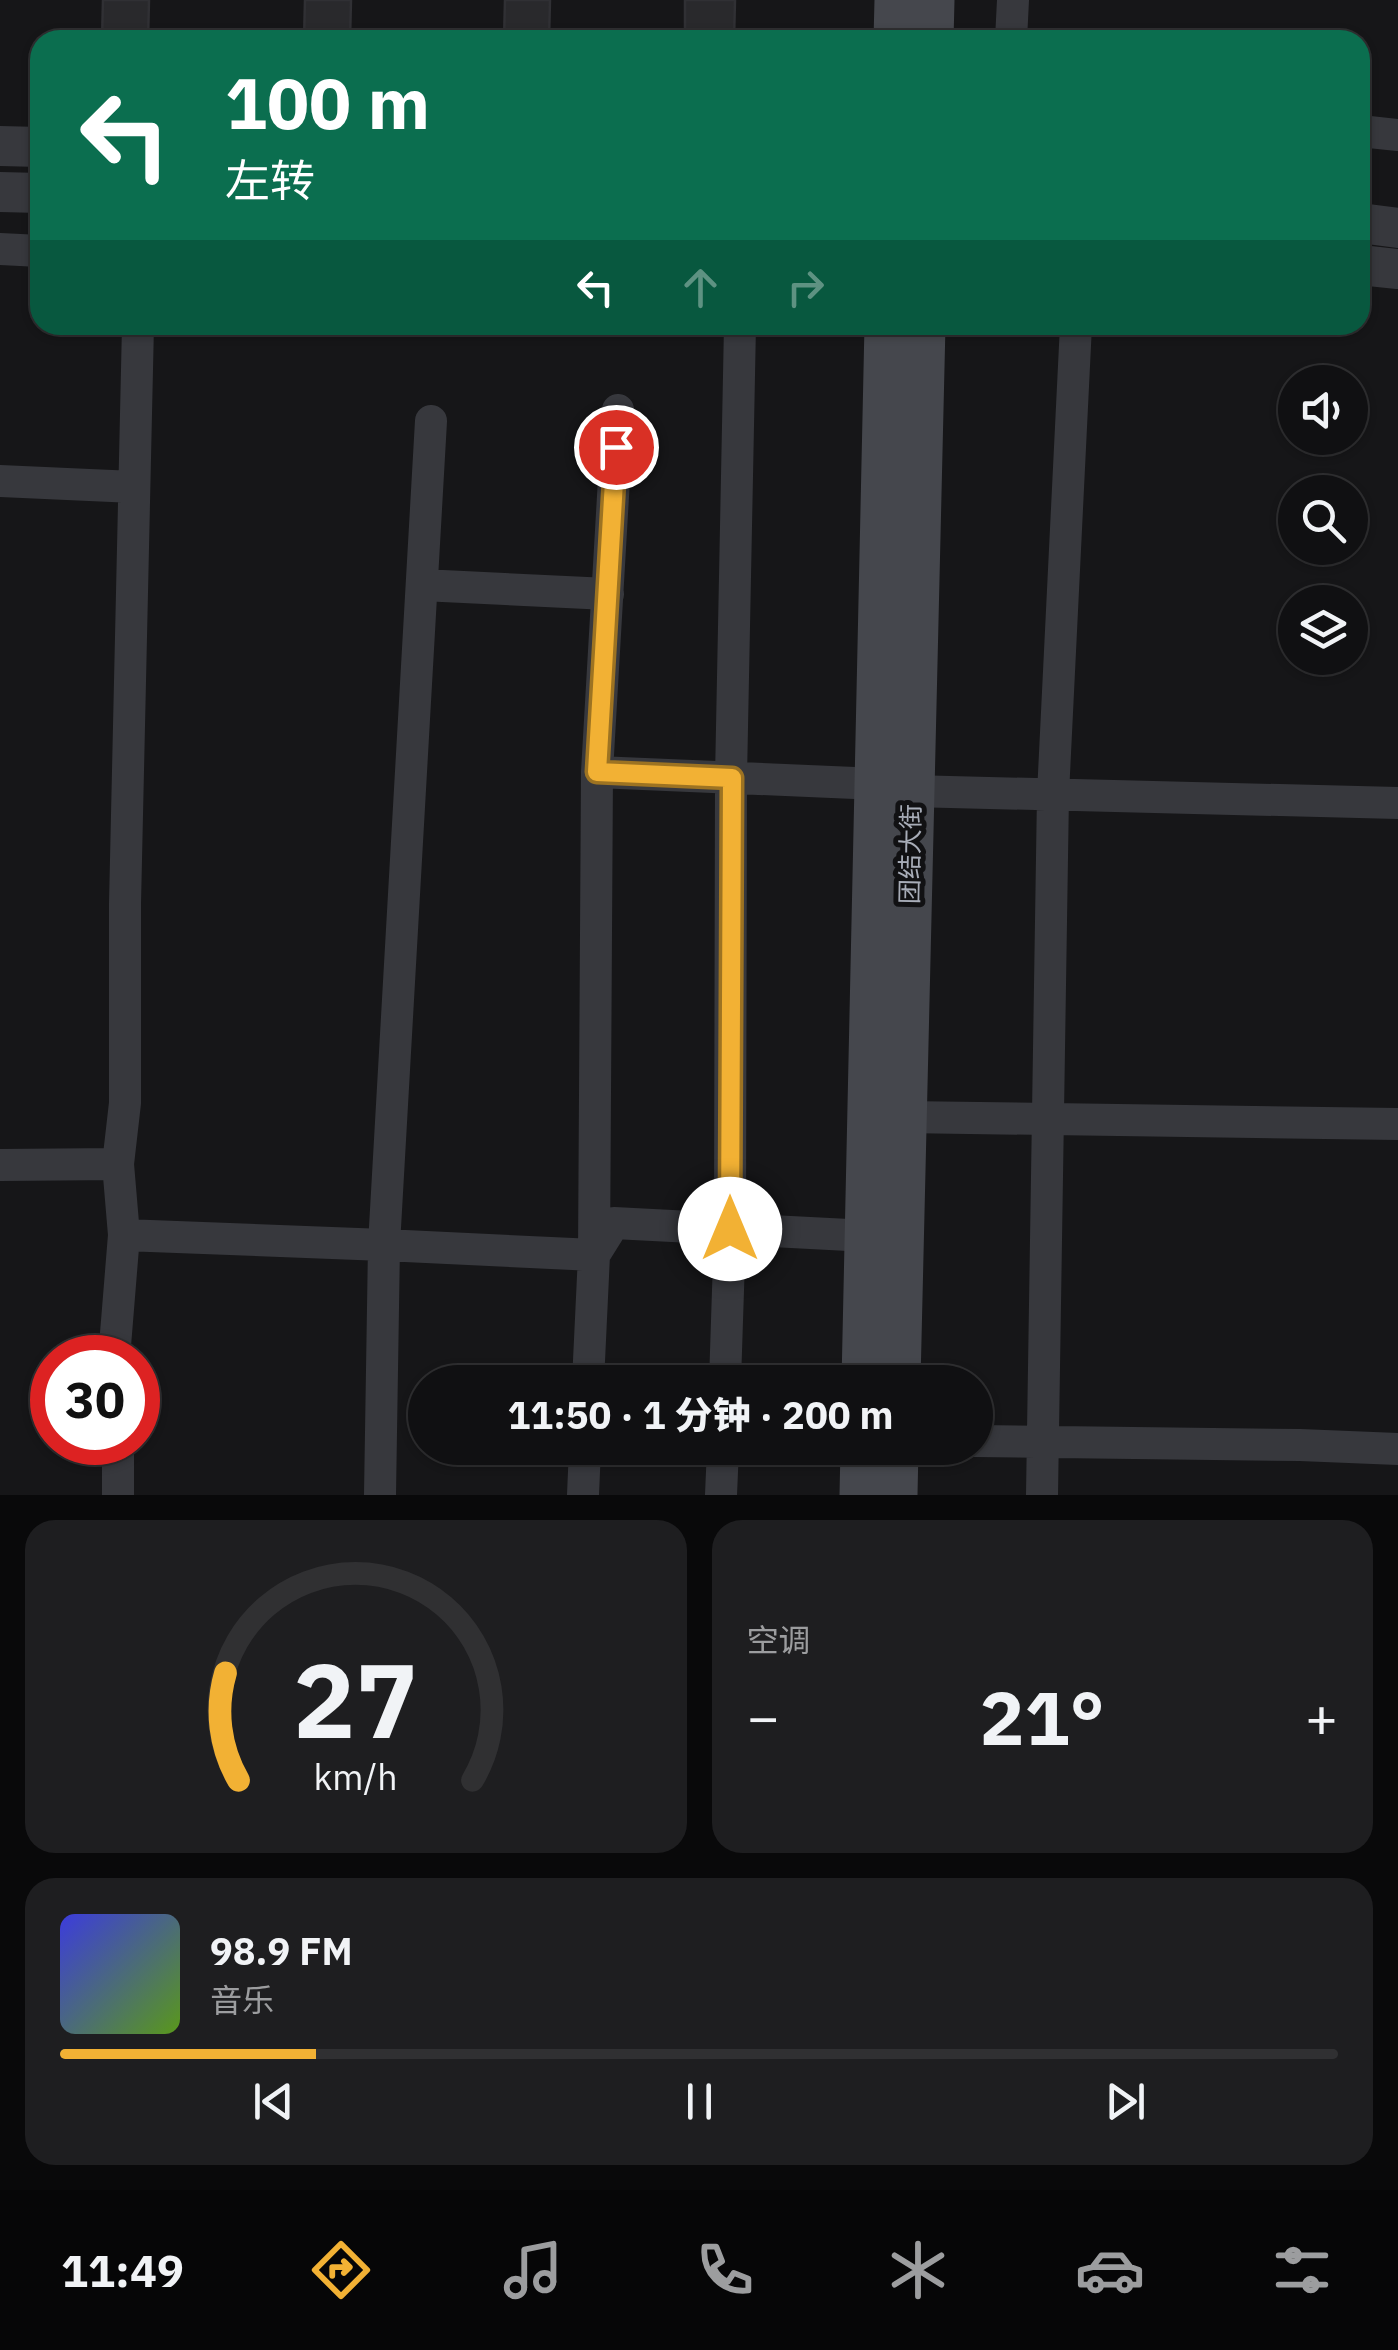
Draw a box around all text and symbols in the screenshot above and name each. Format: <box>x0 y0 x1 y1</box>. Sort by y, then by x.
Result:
text: 100 m <box>225 57 430 148</box>
icon: left <box>60 70 190 200</box>
text: 左转 <box>225 151 315 209</box>
icon: left <box>568 260 623 315</box>
icon: ahead <box>673 260 728 315</box>
icon: right <box>778 260 833 315</box>
map controls <box>1278 365 1368 675</box>
button: sound <box>1278 365 1368 455</box>
pin <box>574 405 659 490</box>
icon: arrive <box>589 420 644 475</box>
button: search <box>1278 475 1368 565</box>
button: layers <box>1278 585 1368 675</box>
street label: 团结大街 <box>892 804 927 904</box>
position arrow <box>678 1177 782 1281</box>
speed limit sign: 30 <box>30 1335 160 1465</box>
text: 11:50 · 1 分钟 · 200 m <box>508 1390 893 1439</box>
text: 空调 <box>747 1619 811 1661</box>
text: 27 <box>293 1631 418 1767</box>
text: 21° <box>980 1668 1105 1766</box>
text: − <box>747 1681 780 1752</box>
text: + <box>1305 1681 1338 1752</box>
text: km/h <box>314 1753 398 1800</box>
text: 98.9 FM <box>210 1926 353 1975</box>
text: 音乐 <box>210 1979 274 2021</box>
icon: previous <box>246 2074 301 2129</box>
icon: pause <box>672 2074 727 2129</box>
icon: next <box>1098 2074 1153 2129</box>
icon: directions <box>306 2235 376 2305</box>
icon: music <box>498 2235 568 2305</box>
icon: phone <box>690 2235 760 2305</box>
icon: climate <box>883 2235 953 2305</box>
icon: car <box>1075 2235 1145 2305</box>
icon: filters <box>1267 2235 1337 2305</box>
text: 11:49 <box>61 2241 184 2299</box>

